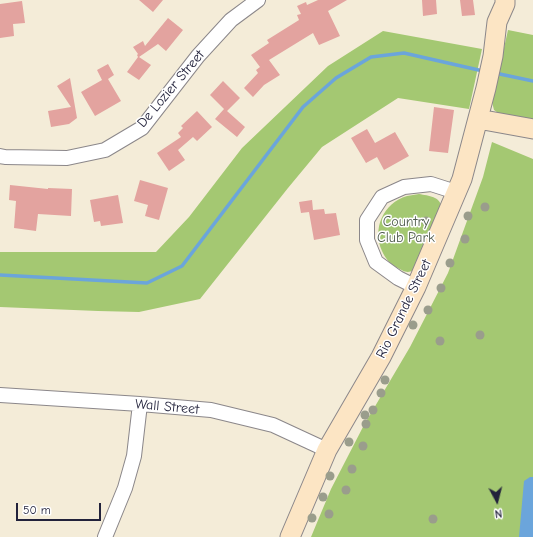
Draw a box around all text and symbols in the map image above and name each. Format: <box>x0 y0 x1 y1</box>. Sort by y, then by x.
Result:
street label: De Lozier Street <box>134 47 208 131</box>
park label: Country Club Park <box>377 214 435 246</box>
street label: Rio Grande Street <box>373 257 435 361</box>
street label: Wall Street <box>134 396 200 418</box>
north arrow <box>477 481 517 521</box>
scale bar <box>18 495 103 521</box>
text: 50 m <box>23 503 51 517</box>
text: N <box>494 507 503 520</box>

